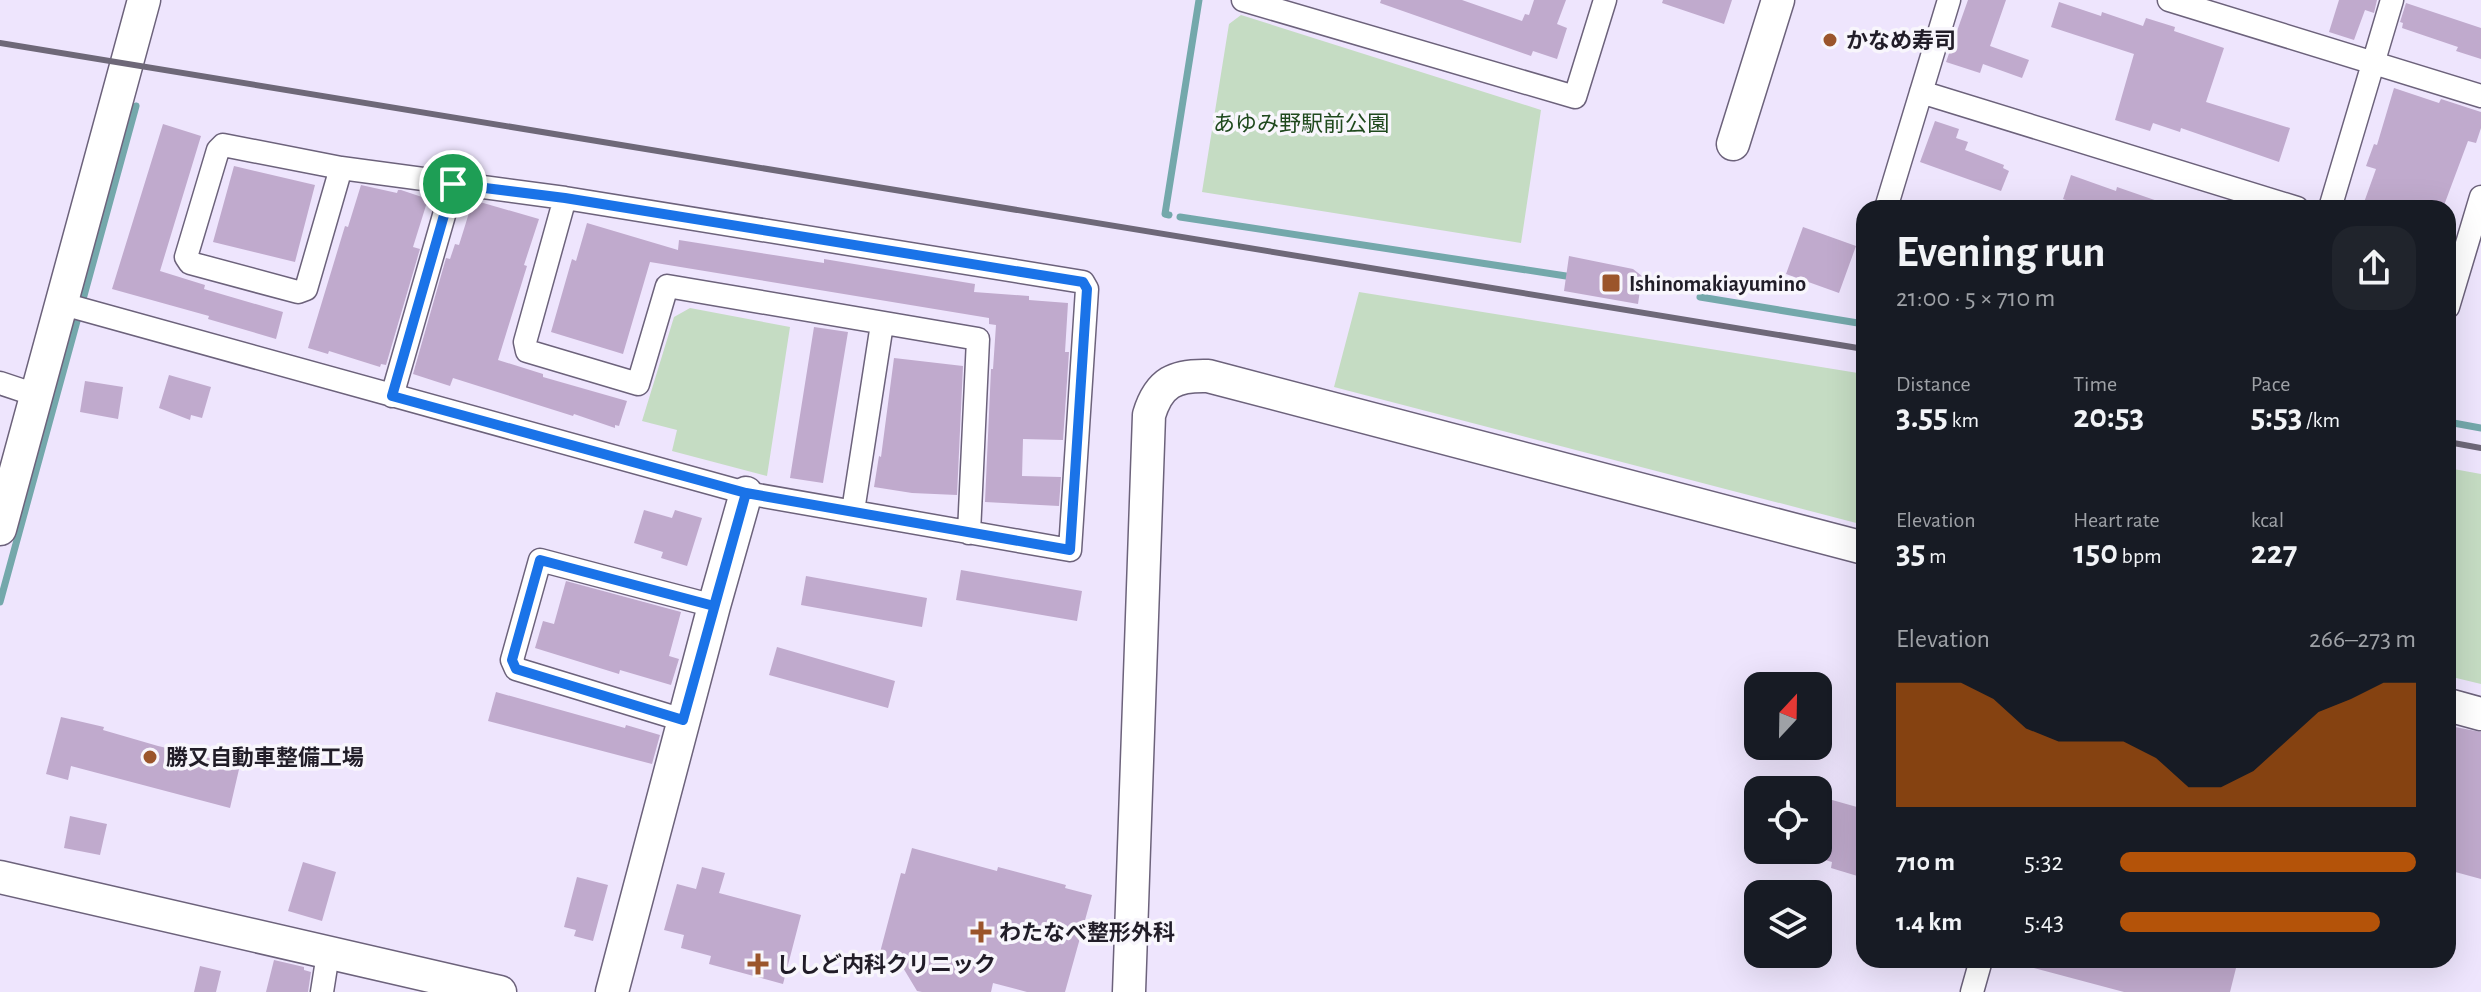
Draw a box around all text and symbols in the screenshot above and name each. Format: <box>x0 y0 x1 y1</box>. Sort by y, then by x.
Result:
place label: かなめ寿司 <box>1846 29 1956 52</box>
marker: かなめ寿司 <box>1821 31 1839 49</box>
park label: あゆみ野駅前公園 <box>1213 112 1389 135</box>
pin <box>419 150 487 218</box>
icon: arrive <box>431 162 475 206</box>
button: share <box>2332 226 2416 310</box>
text: Evening run <box>1896 231 2105 275</box>
marker: Ishinomakiayumino <box>1600 272 1622 294</box>
place label: Ishinomakiayumino <box>1629 273 1806 296</box>
text: 21:00 · 5 × 710 m <box>1896 285 2055 311</box>
text: Distance <box>1896 373 1971 395</box>
text: Time <box>2073 373 2117 395</box>
text: Pace <box>2251 373 2290 395</box>
text: 3.55 <box>1896 400 1948 434</box>
text: 20:53 <box>2073 400 2144 434</box>
text: 5:53 <box>2251 400 2302 434</box>
text: km <box>1948 409 1979 431</box>
text: /km <box>2302 409 2340 431</box>
text: Elevation <box>1896 509 1976 531</box>
text: Heart rate <box>2073 509 2160 531</box>
text: kcal <box>2251 509 2284 531</box>
text: 35 <box>1896 536 1925 570</box>
text: 150 <box>2073 536 2118 570</box>
text: 227 <box>2251 536 2297 570</box>
text: m <box>1925 545 1947 567</box>
text: bpm <box>2118 545 2162 567</box>
text: Elevation <box>1896 626 1990 652</box>
text: 266–273 m <box>2309 626 2416 652</box>
north arrow <box>1744 672 1832 760</box>
map controls <box>1744 672 1832 968</box>
place label: 勝又自動車整備工場 <box>166 746 364 769</box>
marker: 勝又自動車整備工場 <box>141 748 159 766</box>
button: locate <box>1744 776 1832 864</box>
text: 710 m <box>1896 849 1955 875</box>
text: 5:32 <box>2024 849 2063 875</box>
button: layers <box>1744 880 1832 968</box>
text: 1.4 km <box>1896 909 1962 935</box>
text: 5:43 <box>2024 909 2064 935</box>
marker: わたなべ整形外科 <box>970 921 992 943</box>
place label: わたなべ整形外科 <box>999 921 1175 944</box>
marker: ししど内科クリニック <box>747 953 769 975</box>
place label: ししど内科クリニック <box>776 953 996 976</box>

